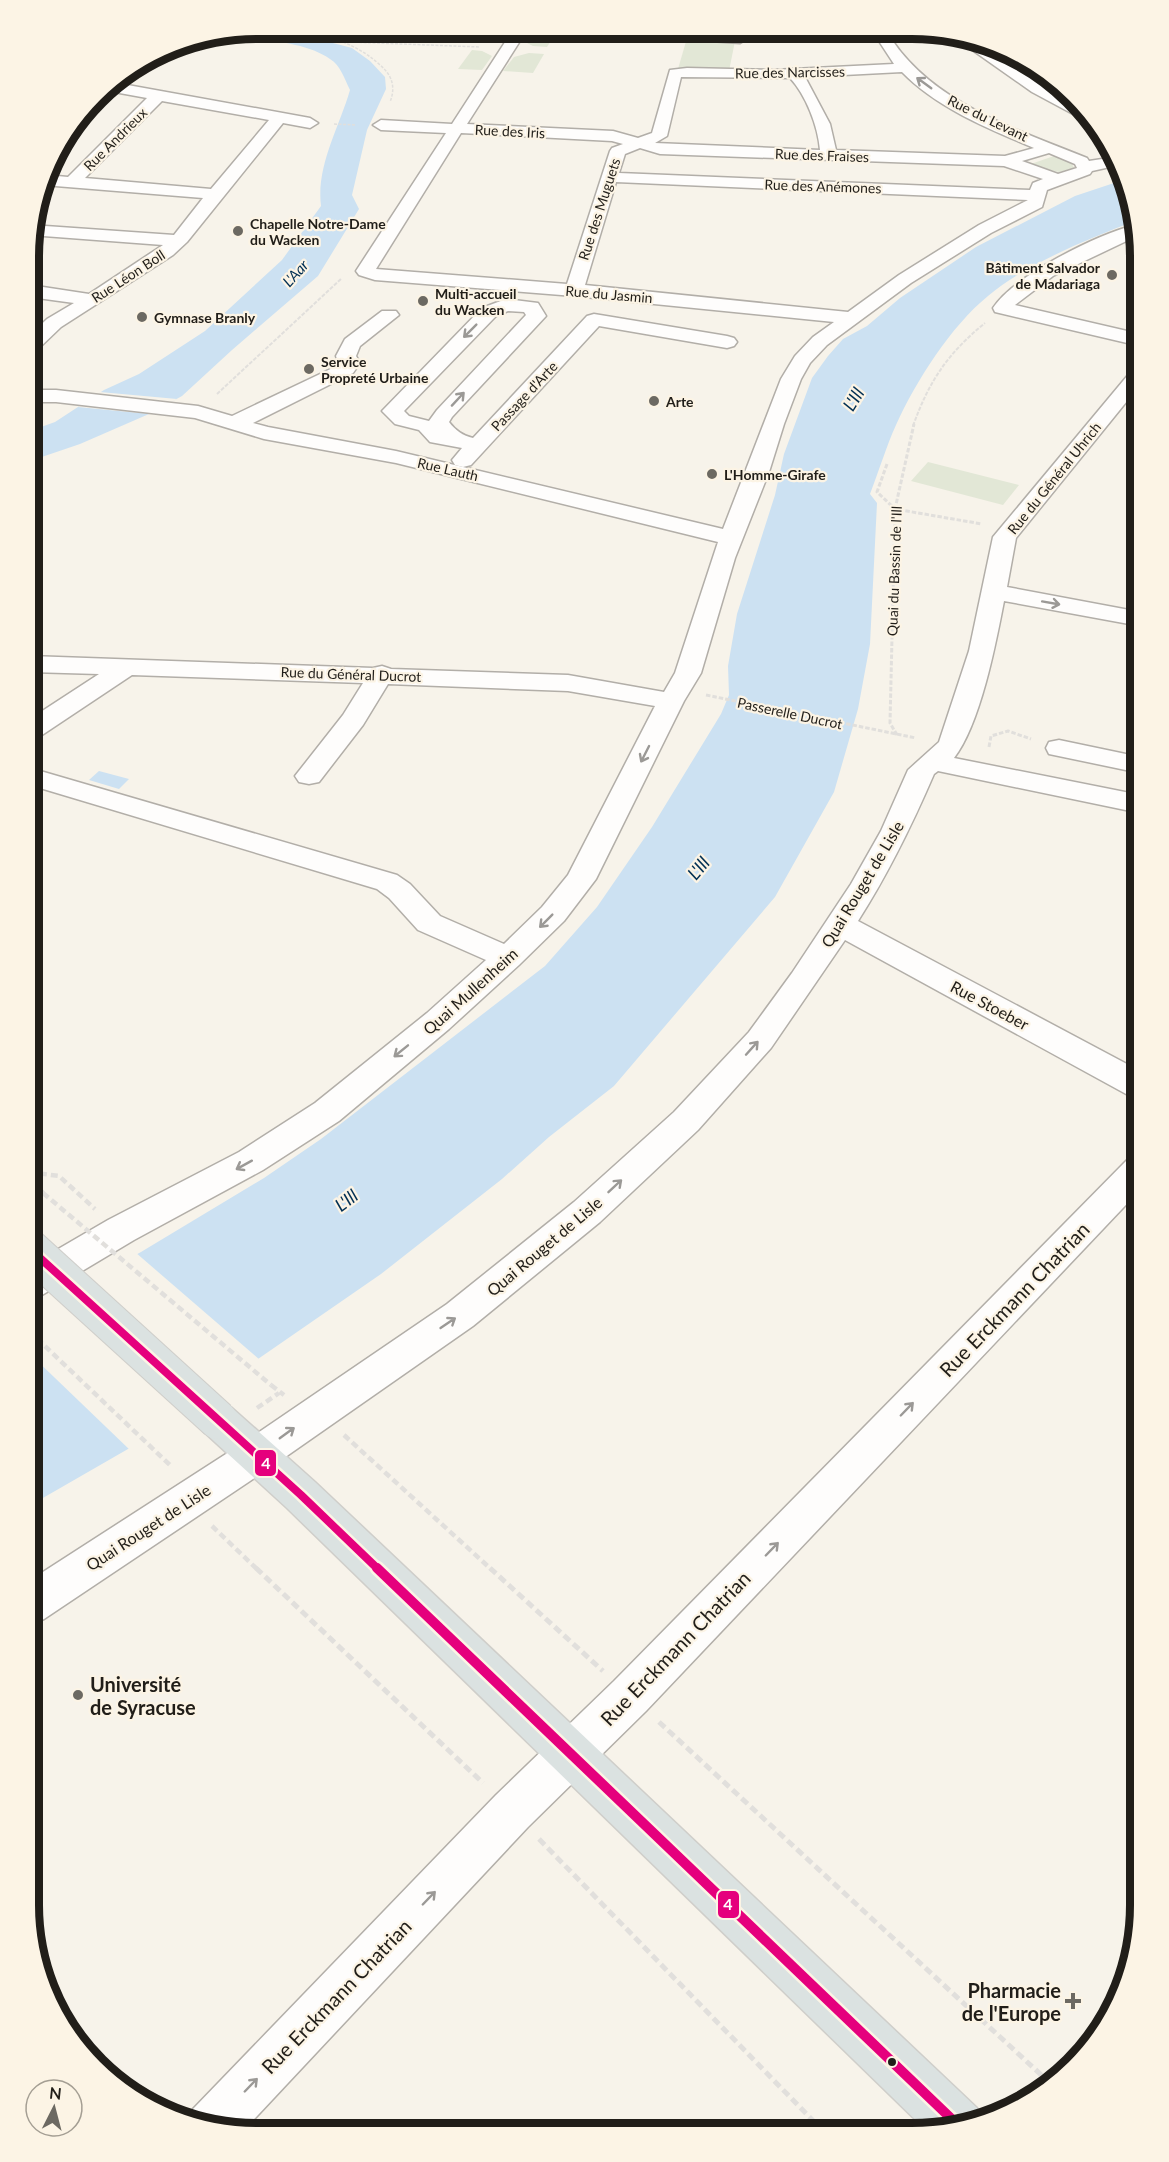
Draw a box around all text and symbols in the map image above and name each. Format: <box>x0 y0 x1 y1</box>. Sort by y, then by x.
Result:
street label: Rue des Narcisses <box>735 63 845 81</box>
one-way arrow <box>916 77 932 90</box>
street label: Rue du Levant <box>945 91 1031 145</box>
street label: Rue Andrieux <box>80 104 150 174</box>
street label: Rue des Iris <box>474 121 546 141</box>
street label: Rue des Fraises <box>775 145 869 165</box>
street label: Rue des Muguets <box>574 156 624 262</box>
street label: Rue des Anémones <box>764 175 882 197</box>
place label: Chapelle Notre-Dame du Wacken <box>250 215 386 248</box>
marker: Chapelle Notre-Dame du Wacken <box>231 224 245 238</box>
street label: Rue Léon Boll <box>88 246 168 306</box>
water label: L'Aar <box>278 255 312 290</box>
place label: Bâtiment Salvador de Madariaga <box>986 259 1101 292</box>
marker: Bâtiment Salvador de Madariaga <box>1105 268 1119 282</box>
street label: Rue du Jasmin <box>565 282 653 306</box>
place label: Multi-accueil du Wacken <box>435 285 517 318</box>
marker: Multi-accueil du Wacken <box>416 294 430 308</box>
place label: Gymnase Branly <box>154 309 256 326</box>
marker: Gymnase Branly <box>135 310 149 324</box>
one-way arrow <box>463 324 478 338</box>
place label: Service Propreté Urbaine <box>321 353 429 386</box>
street label: Passage d'Arte <box>487 358 561 434</box>
marker: Service Propreté Urbaine <box>302 362 316 376</box>
water label: L'Ill <box>838 383 868 415</box>
one-way arrow <box>451 391 465 406</box>
place label: Arte <box>665 393 694 410</box>
marker: Arte <box>647 394 661 408</box>
street label: Rue du Général Uhrich <box>1004 419 1104 537</box>
street label: Rue Lauth <box>416 454 480 484</box>
place label: L'Homme-Girafe <box>724 466 826 483</box>
marker: L'Homme-Girafe <box>705 467 719 481</box>
street label: Quai du Bassin de l'Ill <box>883 506 905 636</box>
one-way arrow <box>1041 598 1061 609</box>
street label: Rue du Général Ducrot <box>280 663 422 685</box>
street label: Passerelle Ducrot <box>736 694 844 732</box>
one-way arrow <box>639 744 650 762</box>
street label: Quai Rouget de Lisle <box>817 817 907 951</box>
water label: L'Ill <box>682 852 714 884</box>
one-way arrow <box>539 913 554 928</box>
street label: Quai Mullenheim <box>419 944 521 1038</box>
street label: Rue Stoeber <box>948 976 1033 1034</box>
one-way arrow <box>745 1041 759 1056</box>
one-way arrow <box>394 1044 409 1058</box>
one-way arrow <box>235 1160 253 1171</box>
one-way arrow <box>607 1179 622 1193</box>
water label: L'Ill <box>330 1184 362 1216</box>
street label: Quai Rouget de Lisle <box>483 1192 605 1300</box>
street label: Rue Erckmann Chatrian <box>934 1217 1094 1381</box>
one-way arrow <box>440 1317 457 1330</box>
one-way arrow <box>900 1402 914 1417</box>
one-way arrow <box>279 1427 295 1440</box>
line badge: 4 <box>254 1449 277 1477</box>
text: 4 <box>261 1453 271 1472</box>
street label: Quai Rouget de Lisle <box>82 1480 214 1574</box>
one-way arrow <box>764 1542 779 1557</box>
street label: Rue Erckmann Chatrian <box>595 1566 755 1730</box>
place label: Université de Syracuse <box>90 1672 196 1719</box>
marker: Université de Syracuse <box>71 1688 85 1702</box>
line badge: 4 <box>717 1890 740 1919</box>
one-way arrow <box>422 1891 436 1906</box>
text: 4 <box>723 1894 733 1913</box>
street label: Rue Erckmann Chatrian <box>256 1914 416 2078</box>
place label: Pharmacie de l'Europe <box>962 1978 1061 2025</box>
marker: Pharmacie de l'Europe <box>1066 1994 1080 2008</box>
unlabelled marker <box>886 2056 898 2068</box>
one-way arrow <box>244 2077 258 2092</box>
north arrow <box>24 2078 84 2138</box>
text: N <box>48 2082 63 2103</box>

